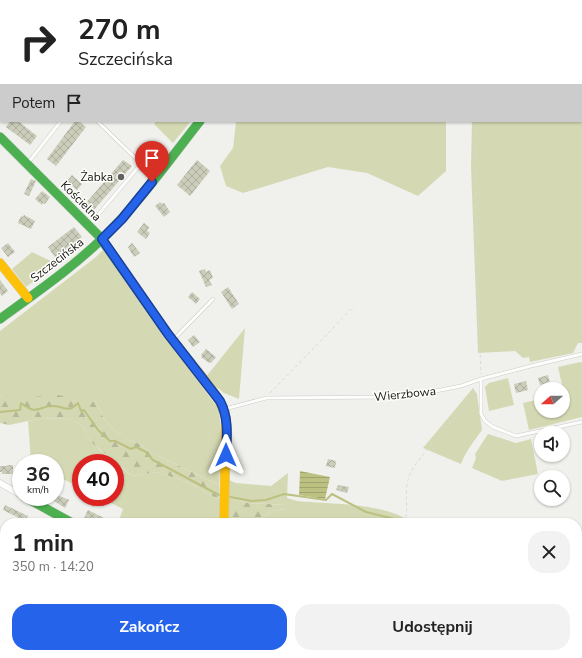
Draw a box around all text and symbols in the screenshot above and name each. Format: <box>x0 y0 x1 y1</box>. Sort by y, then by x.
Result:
text: 270 m <box>78 11 161 49</box>
icon: right <box>12 16 64 68</box>
text: Szczecińska <box>78 47 173 71</box>
icon: arrive <box>63 92 85 114</box>
text: Potem <box>12 93 55 113</box>
pin <box>135 141 169 182</box>
icon: arrive <box>141 147 163 169</box>
place label: Żabka <box>80 169 113 185</box>
marker: Żabka <box>116 172 126 182</box>
street label: Kościelna <box>57 177 105 225</box>
street label: Szczecińska <box>27 234 87 286</box>
north arrow <box>534 382 570 418</box>
map controls <box>534 382 570 506</box>
street label: Wierzbowa <box>373 383 437 405</box>
button: sound <box>534 426 570 462</box>
position arrow <box>205 434 247 476</box>
speed limit sign: 40 <box>72 454 124 506</box>
text: 36 <box>26 461 50 488</box>
button: search <box>534 470 570 506</box>
text: km/h <box>27 483 49 497</box>
text: 1 min <box>12 527 74 559</box>
button: close <box>528 531 570 573</box>
text: 350 m · 14:20 <box>12 558 94 576</box>
button: Zakończ <box>12 604 287 650</box>
button: Udostępnij <box>295 604 570 650</box>

